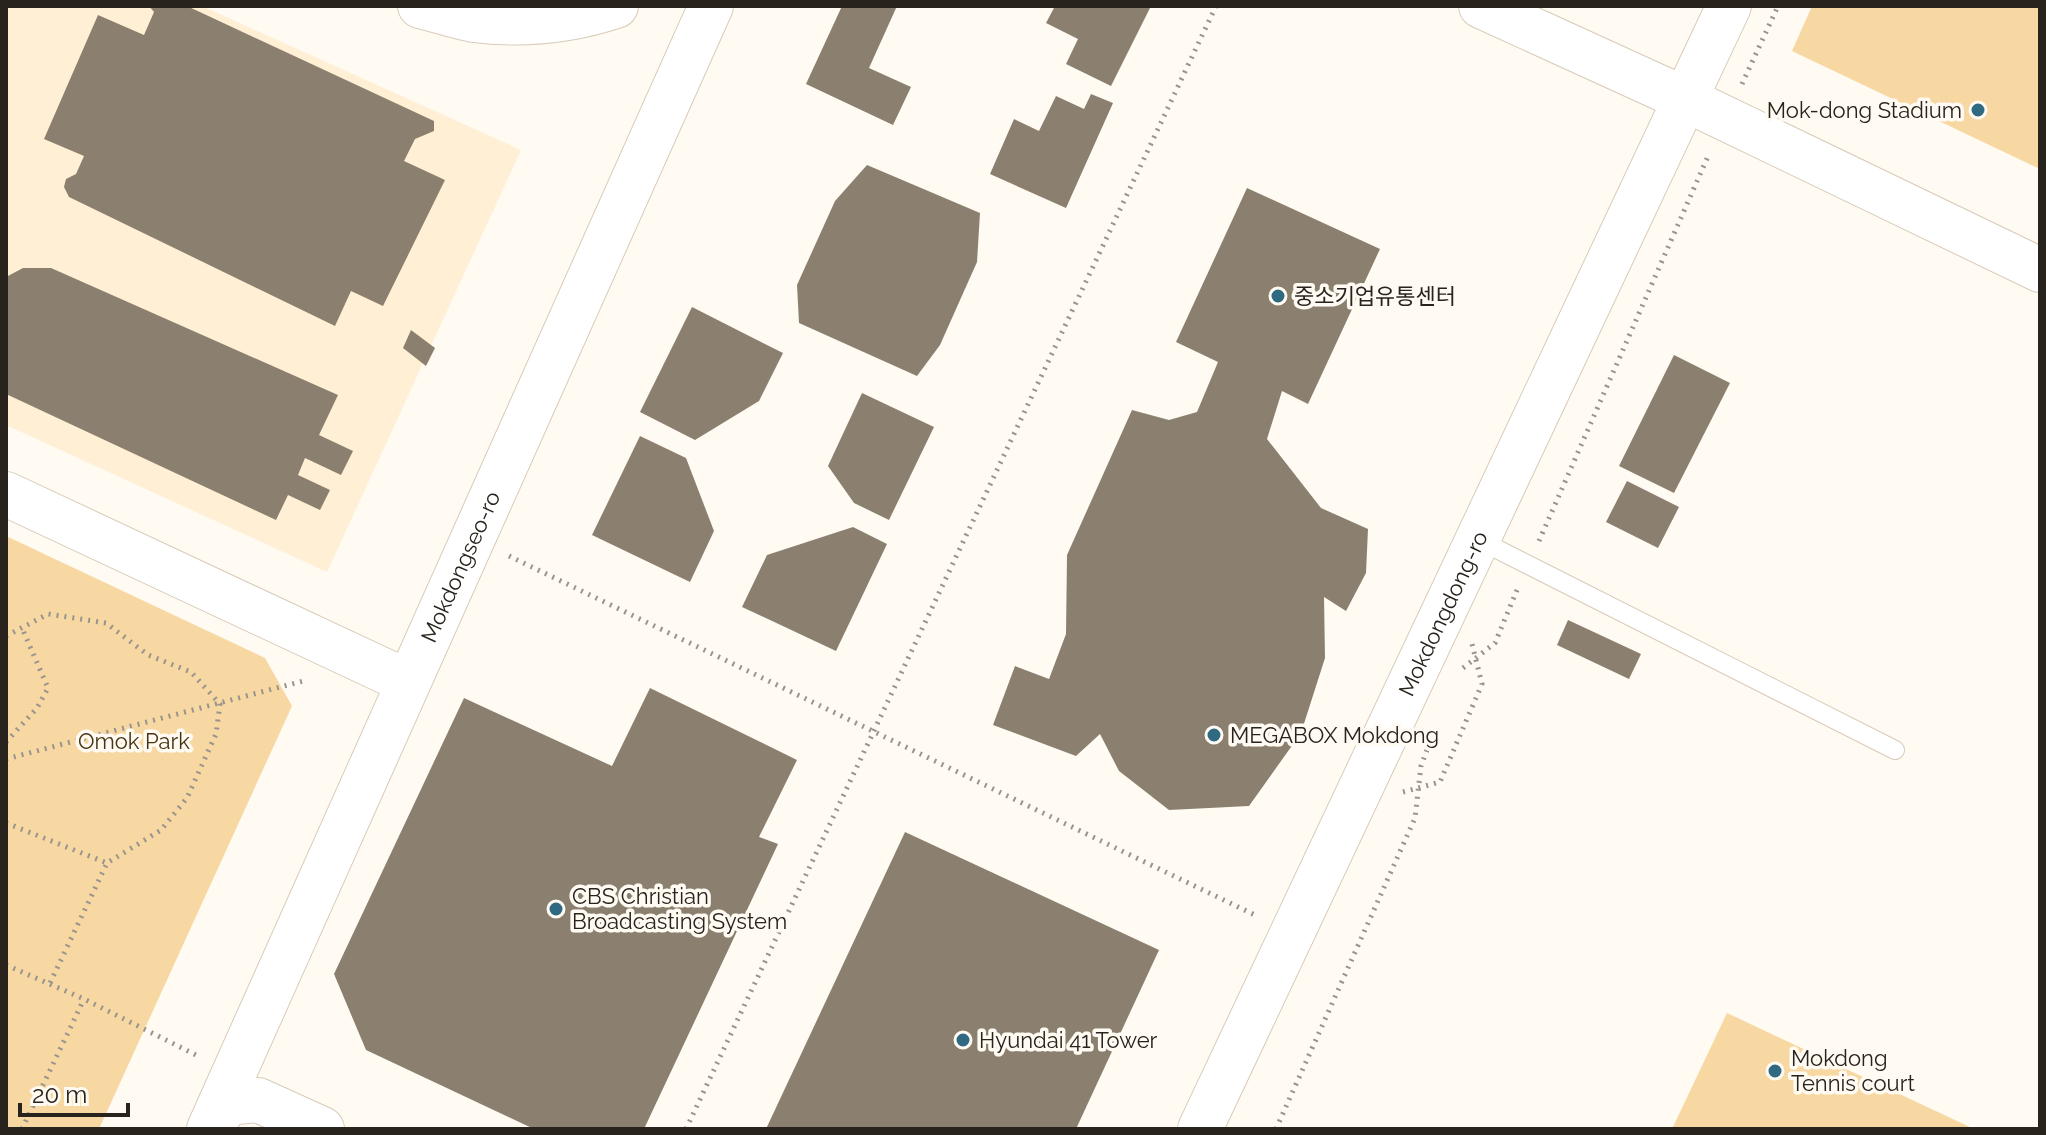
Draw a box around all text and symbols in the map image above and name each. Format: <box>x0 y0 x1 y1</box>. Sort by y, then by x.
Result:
place label: Mok-dong Stadium <box>1767 97 1962 123</box>
marker: Mok-dong Stadium <box>1969 101 1987 119</box>
place label: 중소기업유통센터 <box>1294 283 1456 309</box>
marker: 중소기업유통센터 <box>1269 287 1287 305</box>
street label: Mokdongseo-ro <box>415 487 506 646</box>
street label: Mokdongdong-ro <box>1393 527 1493 700</box>
place label: MEGABOX Mokdong <box>1230 722 1439 748</box>
marker: MEGABOX Mokdong <box>1205 726 1223 744</box>
park label: Omok Park <box>78 728 190 754</box>
place label: CBS Christian Broadcasting System <box>572 883 787 934</box>
marker: CBS Christian Broadcasting System <box>547 900 565 918</box>
place label: Hyundai 41 Tower <box>979 1027 1158 1053</box>
marker: Hyundai 41 Tower <box>954 1031 972 1049</box>
place label: Mokdong Tennis court <box>1791 1045 1915 1096</box>
marker: Mokdong Tennis court <box>1766 1062 1784 1080</box>
scale bar <box>20 1067 128 1117</box>
text: 20 m <box>32 1080 87 1109</box>

